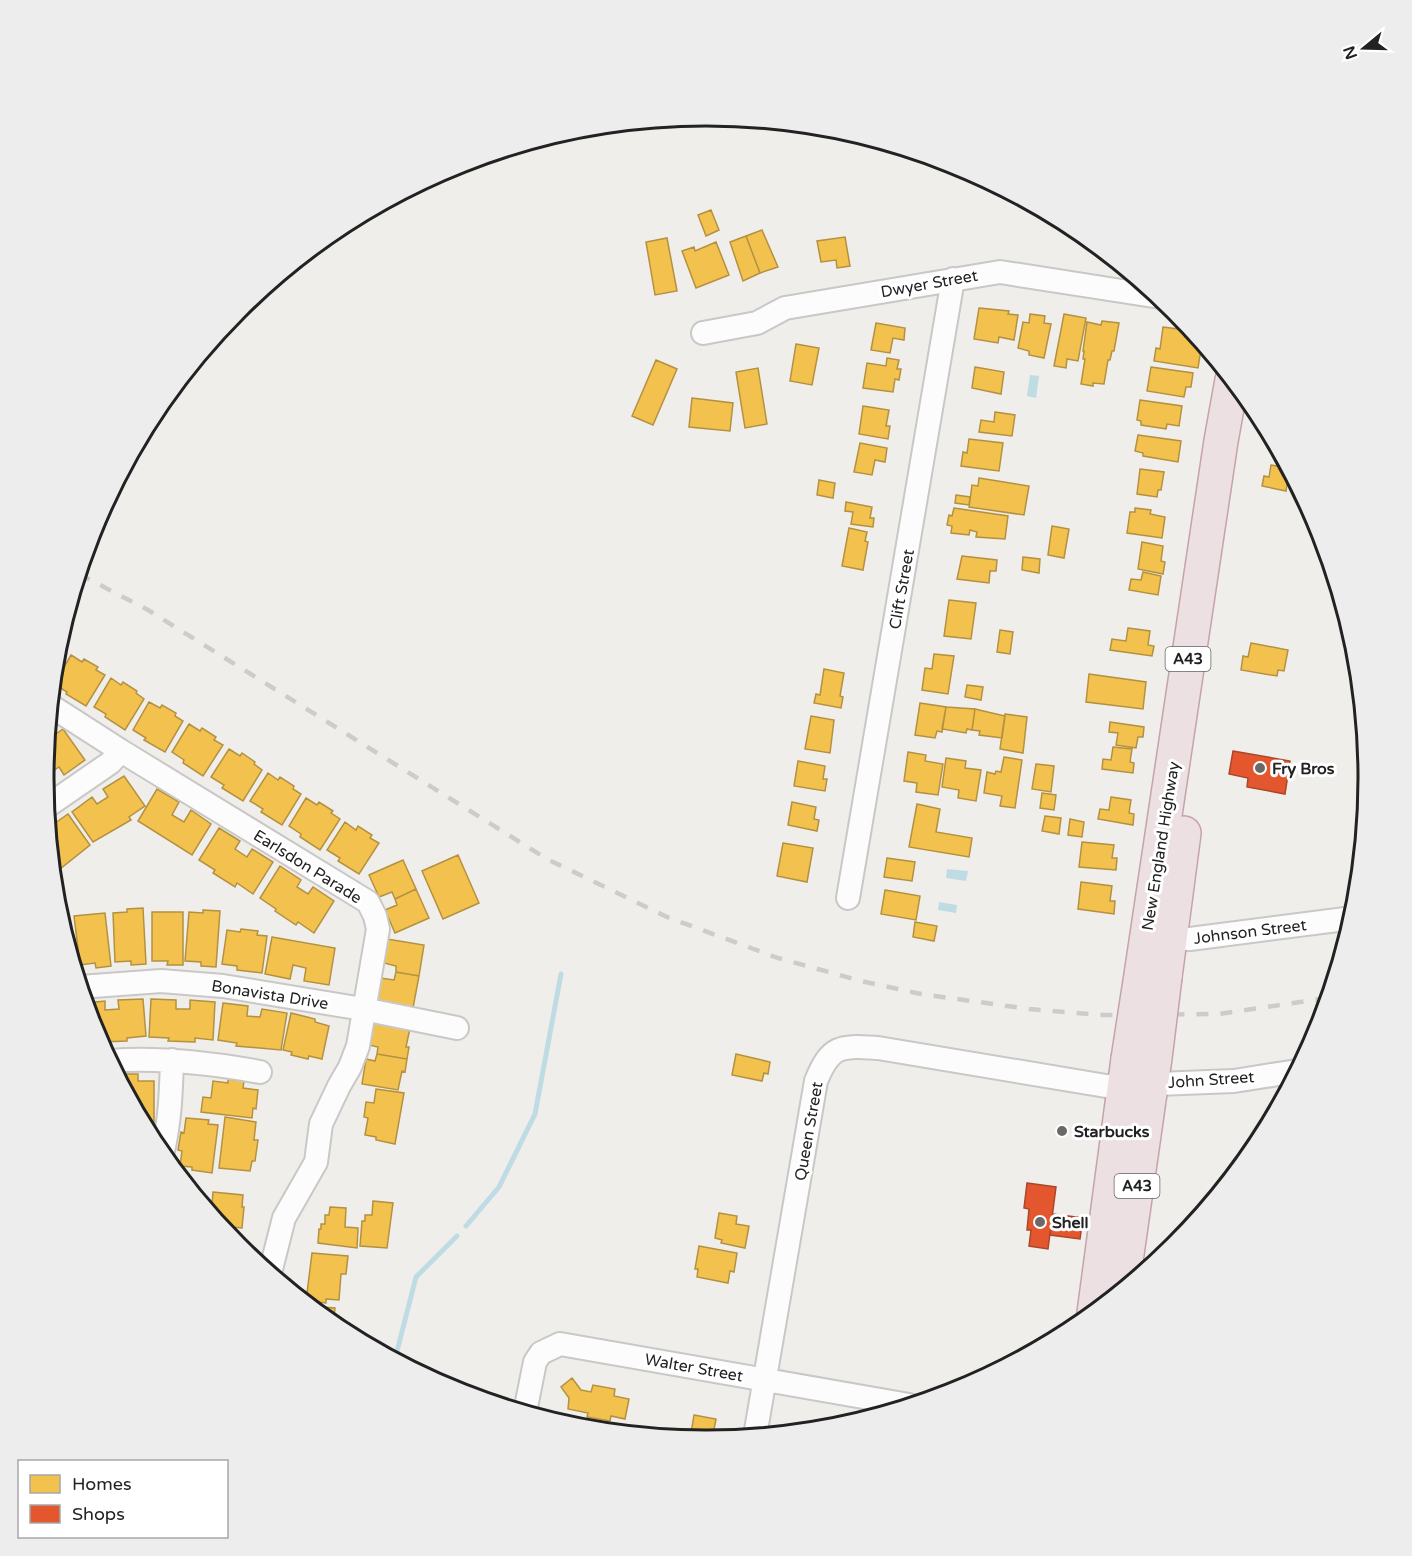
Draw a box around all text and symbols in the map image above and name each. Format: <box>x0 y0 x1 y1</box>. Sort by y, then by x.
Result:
north arrow <box>1334 18 1394 78</box>
text: N <box>1339 43 1362 62</box>
street label: Dwyer Street <box>879 266 979 302</box>
street label: Clift Street <box>885 548 919 631</box>
road number: A43 <box>1166 647 1210 671</box>
place label: Fry Bros <box>1272 759 1335 779</box>
street label: New England Highway <box>1138 760 1184 932</box>
marker: Fry Bros <box>1253 761 1267 775</box>
street label: Earlsdon Parade <box>249 825 365 908</box>
street label: Johnson Street <box>1192 915 1308 949</box>
street label: Bonavista Drive <box>210 976 330 1014</box>
street label: John Street <box>1167 1067 1255 1093</box>
street label: Queen Street <box>790 1080 828 1182</box>
place label: Starbucks <box>1074 1122 1150 1142</box>
marker: Starbucks <box>1055 1124 1069 1138</box>
road number: A43 <box>1114 1174 1160 1198</box>
place label: Shell <box>1052 1213 1089 1233</box>
marker: Shell <box>1033 1215 1047 1229</box>
street label: Walter Street <box>643 1349 745 1386</box>
legend <box>18 1460 228 1538</box>
text: Homes <box>72 1473 132 1495</box>
text: Shops <box>72 1503 125 1525</box>

